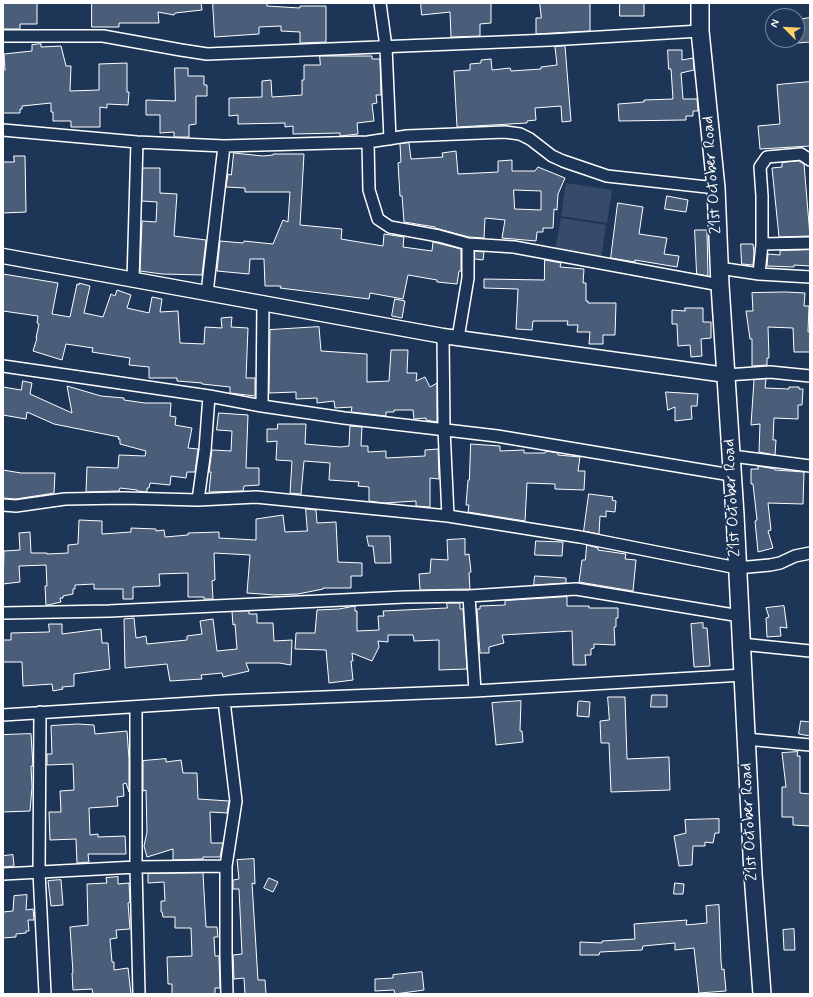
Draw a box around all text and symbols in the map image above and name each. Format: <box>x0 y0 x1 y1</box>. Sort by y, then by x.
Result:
north arrow <box>765 8 805 48</box>
text: N <box>767 17 783 30</box>
street label: 21st October Road <box>699 115 727 235</box>
street label: 21st October Road <box>720 438 746 558</box>
street label: 21st October Road <box>737 762 763 882</box>

